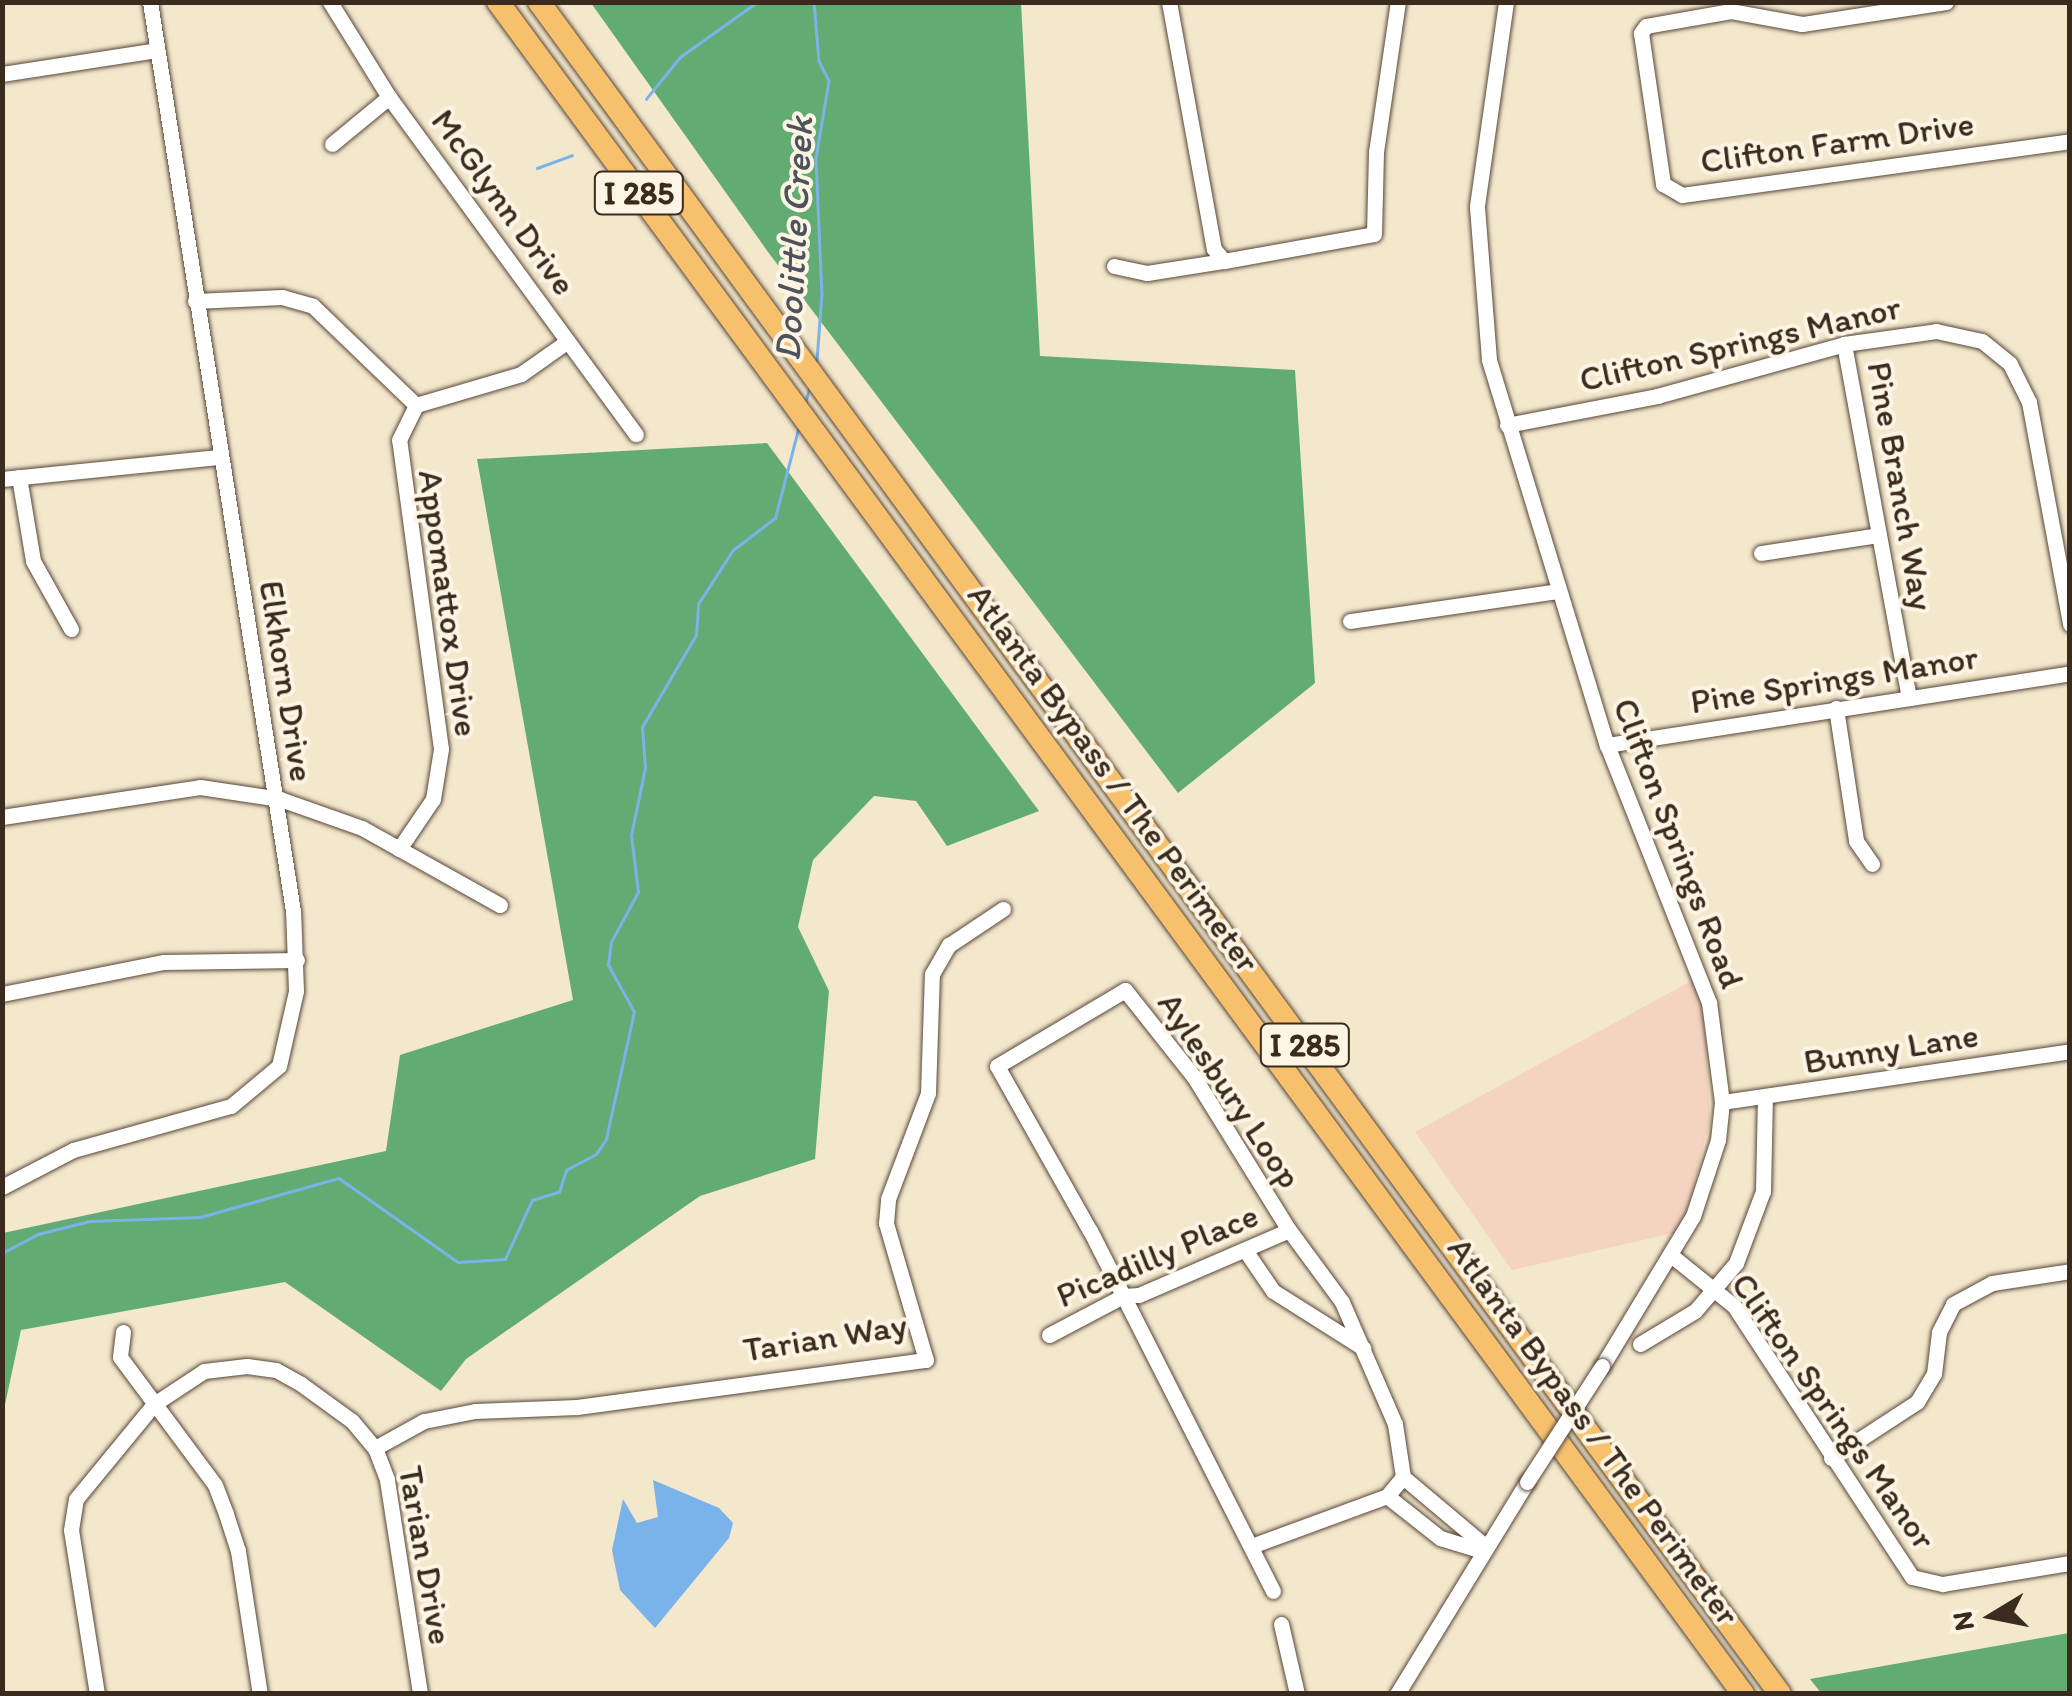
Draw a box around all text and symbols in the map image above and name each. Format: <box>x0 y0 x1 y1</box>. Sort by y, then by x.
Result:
street label: McGlynn Drive <box>422 101 586 303</box>
street label: Clifton Farm Drive <box>1698 102 1976 182</box>
water label: Doolittle Creek <box>765 116 823 362</box>
road number: I 285 <box>592 166 686 220</box>
street label: Clifton Springs Manor <box>1575 285 1905 401</box>
street label: Pine Branch Way <box>1858 358 1944 614</box>
street label: Appomattox Drive <box>409 467 489 739</box>
street label: Atlanta Bypass / The Perimeter <box>959 576 1269 980</box>
street label: Elkhorn Drive <box>250 578 324 784</box>
street label: Pine Springs Manor <box>1687 635 1981 723</box>
street label: Clifton Springs Road <box>1604 692 1754 994</box>
street label: Aylesbury Loop <box>1149 984 1311 1196</box>
street label: Bunny Lane <box>1800 1013 1982 1083</box>
road number: I 285 <box>1258 1018 1352 1072</box>
street label: Picadilly Place <box>1050 1194 1264 1316</box>
street label: Atlanta Bypass / The Perimeter <box>1439 1229 1749 1633</box>
street label: Clifton Springs Manor <box>1722 1264 1946 1558</box>
street label: Tarian Way <box>740 1303 910 1371</box>
street label: Tarian Drive <box>390 1462 462 1648</box>
north arrow <box>1942 1566 2042 1666</box>
text: N <box>1944 1609 1981 1633</box>

